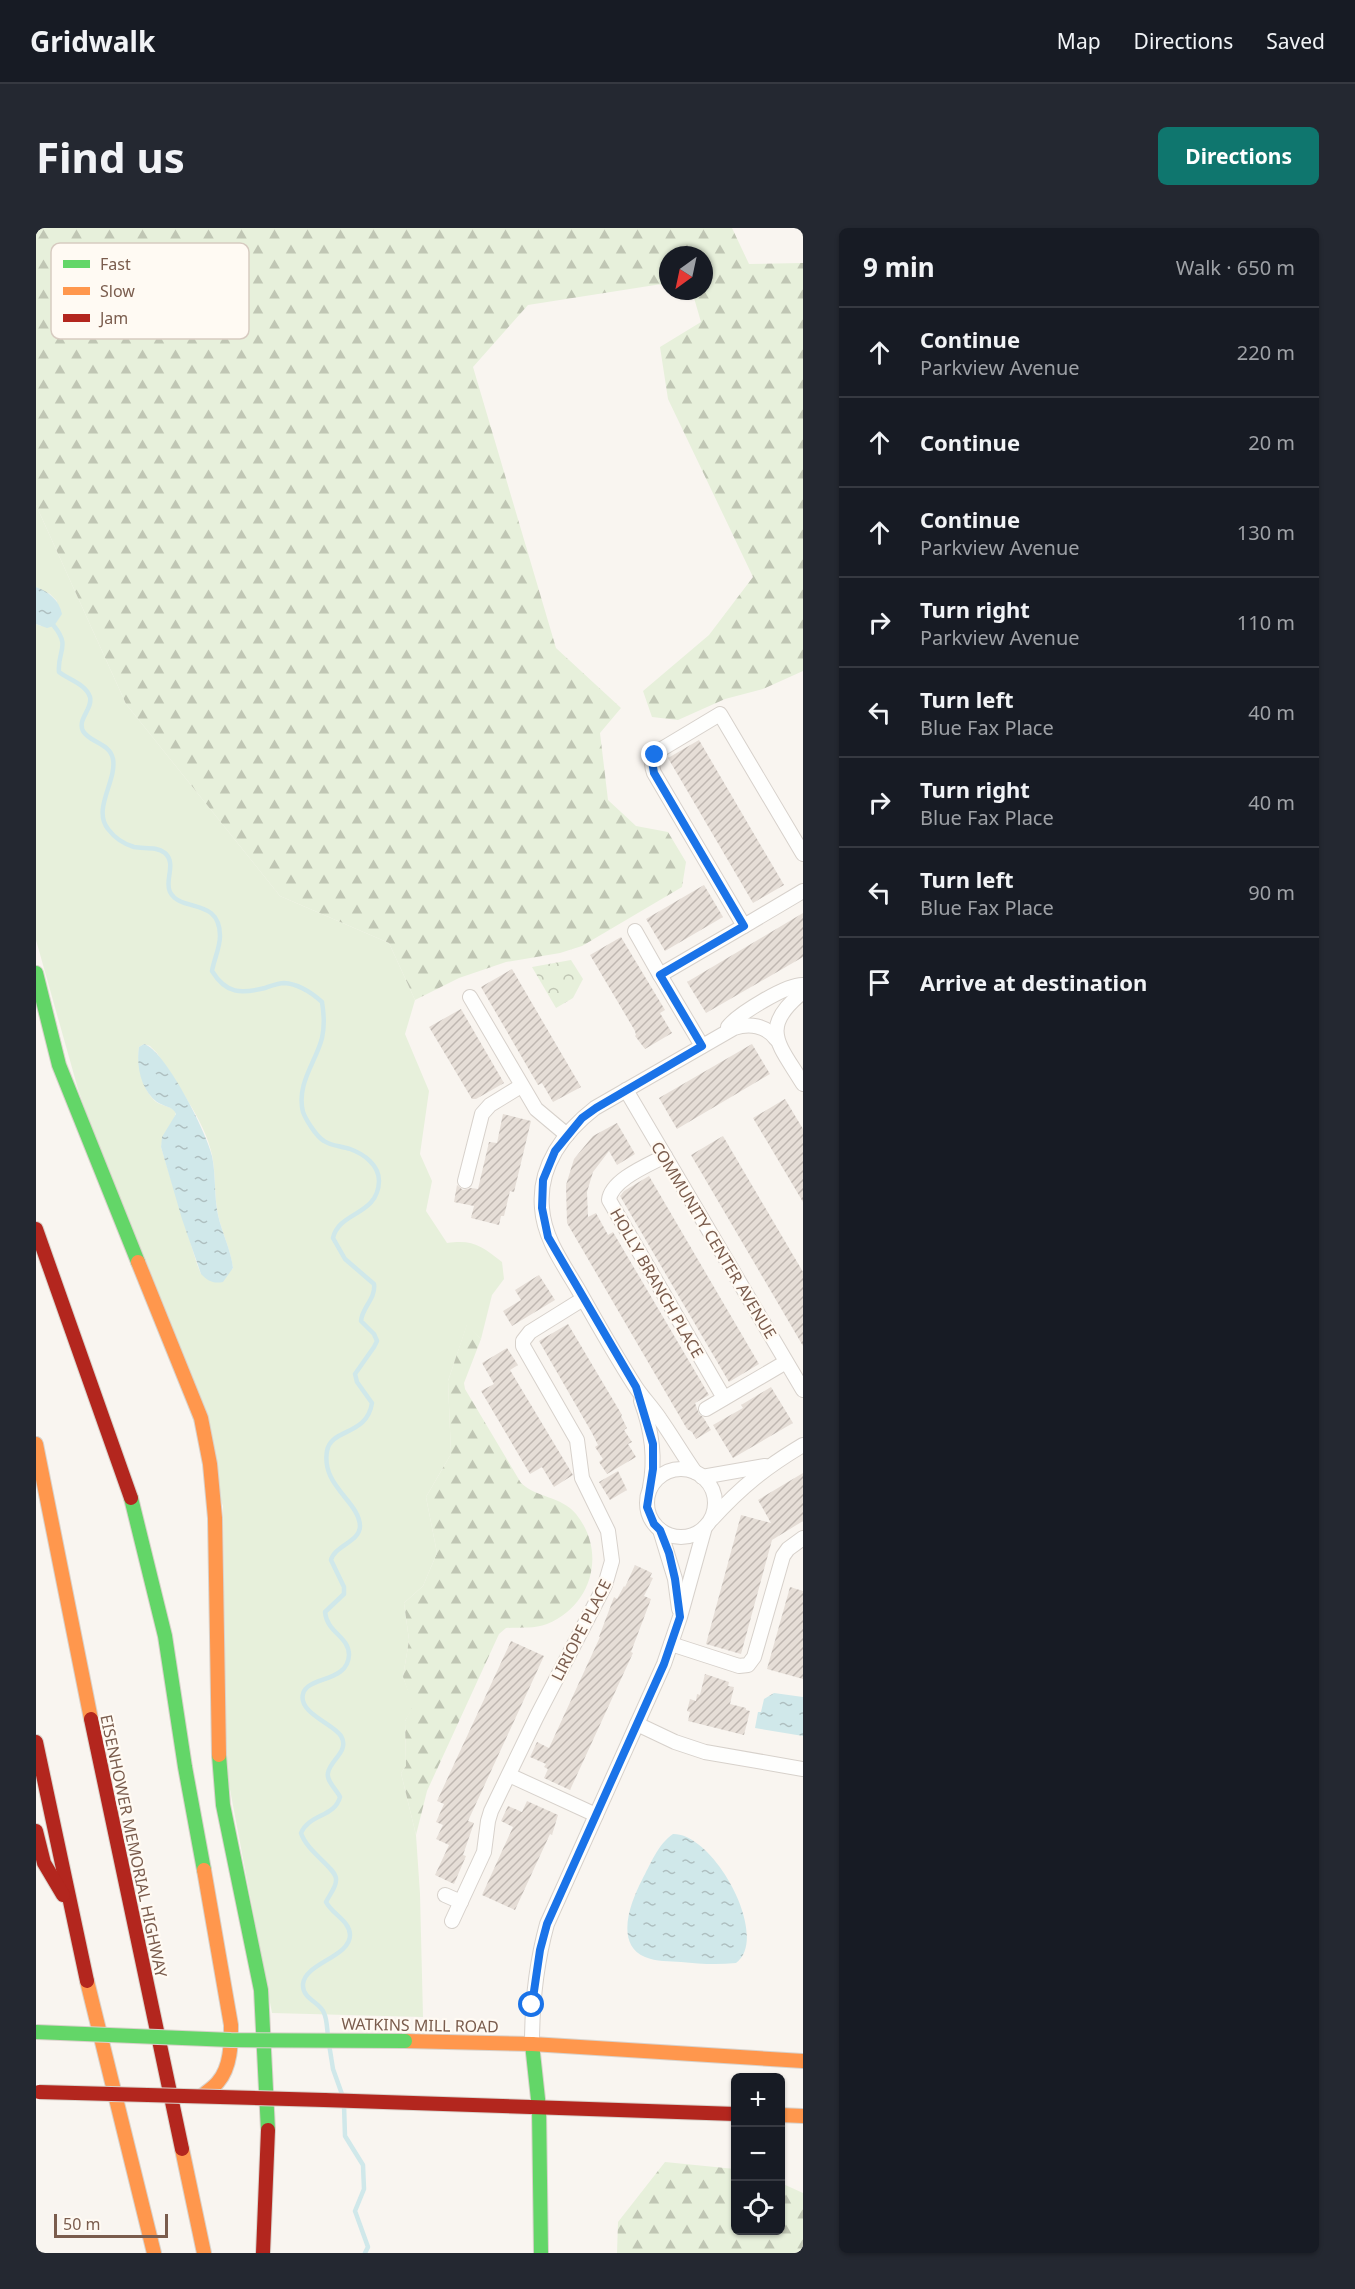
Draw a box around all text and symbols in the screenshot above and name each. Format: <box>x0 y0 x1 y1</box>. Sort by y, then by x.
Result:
text: Gridwalk <box>30 22 155 60</box>
text: Map <box>1057 27 1101 55</box>
text: Directions <box>1134 27 1233 55</box>
text: Saved <box>1266 27 1325 55</box>
button: Directions <box>1158 127 1319 185</box>
text: Find us <box>36 128 185 185</box>
legend <box>51 243 249 339</box>
north arrow <box>659 246 713 300</box>
text: 9 min <box>863 249 935 285</box>
text: Fast <box>100 253 131 275</box>
text: Walk · 650 m <box>1176 254 1295 281</box>
text: Slow <box>100 280 135 302</box>
text: Jam <box>98 307 128 329</box>
text: Continue <box>920 324 1020 354</box>
icon: ahead <box>863 336 896 369</box>
text: 220 m <box>1237 339 1295 366</box>
text: Parkview Avenue <box>920 354 1080 381</box>
icon: ahead <box>863 426 896 459</box>
text: Continue <box>920 427 1020 457</box>
text: 20 m <box>1248 429 1295 456</box>
text: Continue <box>920 504 1020 534</box>
icon: ahead <box>863 516 896 549</box>
text: 130 m <box>1237 519 1295 546</box>
text: Parkview Avenue <box>920 534 1080 561</box>
text: Turn right <box>920 594 1030 624</box>
icon: right <box>863 606 896 639</box>
text: 110 m <box>1237 609 1295 636</box>
text: Parkview Avenue <box>920 624 1080 651</box>
text: Turn left <box>920 684 1014 714</box>
icon: left <box>863 696 896 729</box>
text: 40 m <box>1248 699 1295 726</box>
text: Blue Fax Place <box>920 714 1054 741</box>
route end <box>641 741 667 767</box>
text: Turn right <box>920 774 1030 804</box>
icon: right <box>863 786 896 819</box>
text: 40 m <box>1248 789 1295 816</box>
text: Blue Fax Place <box>920 804 1054 831</box>
text: Turn left <box>920 864 1014 894</box>
icon: left <box>863 876 896 909</box>
text: 90 m <box>1248 879 1295 906</box>
text: Blue Fax Place <box>920 894 1054 921</box>
icon: arrive <box>863 966 896 999</box>
text: Arrive at destination <box>920 967 1147 997</box>
street label: COMMUNITY CENTER AVENUE <box>646 1137 782 1343</box>
street label: HOLLY BRANCH PLACE <box>605 1204 709 1362</box>
street label: LIRIOPE PLACE <box>546 1575 616 1685</box>
street label: EISENHOWER MEMORIAL HIGHWAY <box>95 1713 173 1980</box>
route start <box>518 1991 544 2017</box>
street label: WATKINS MILL ROAD <box>341 2013 499 2037</box>
map controls <box>731 2073 785 2235</box>
button: + <box>731 2073 785 2127</box>
button: − <box>731 2127 785 2181</box>
button: locate <box>731 2181 785 2235</box>
scale bar <box>54 2211 168 2238</box>
text: 50 m <box>63 2213 100 2235</box>

